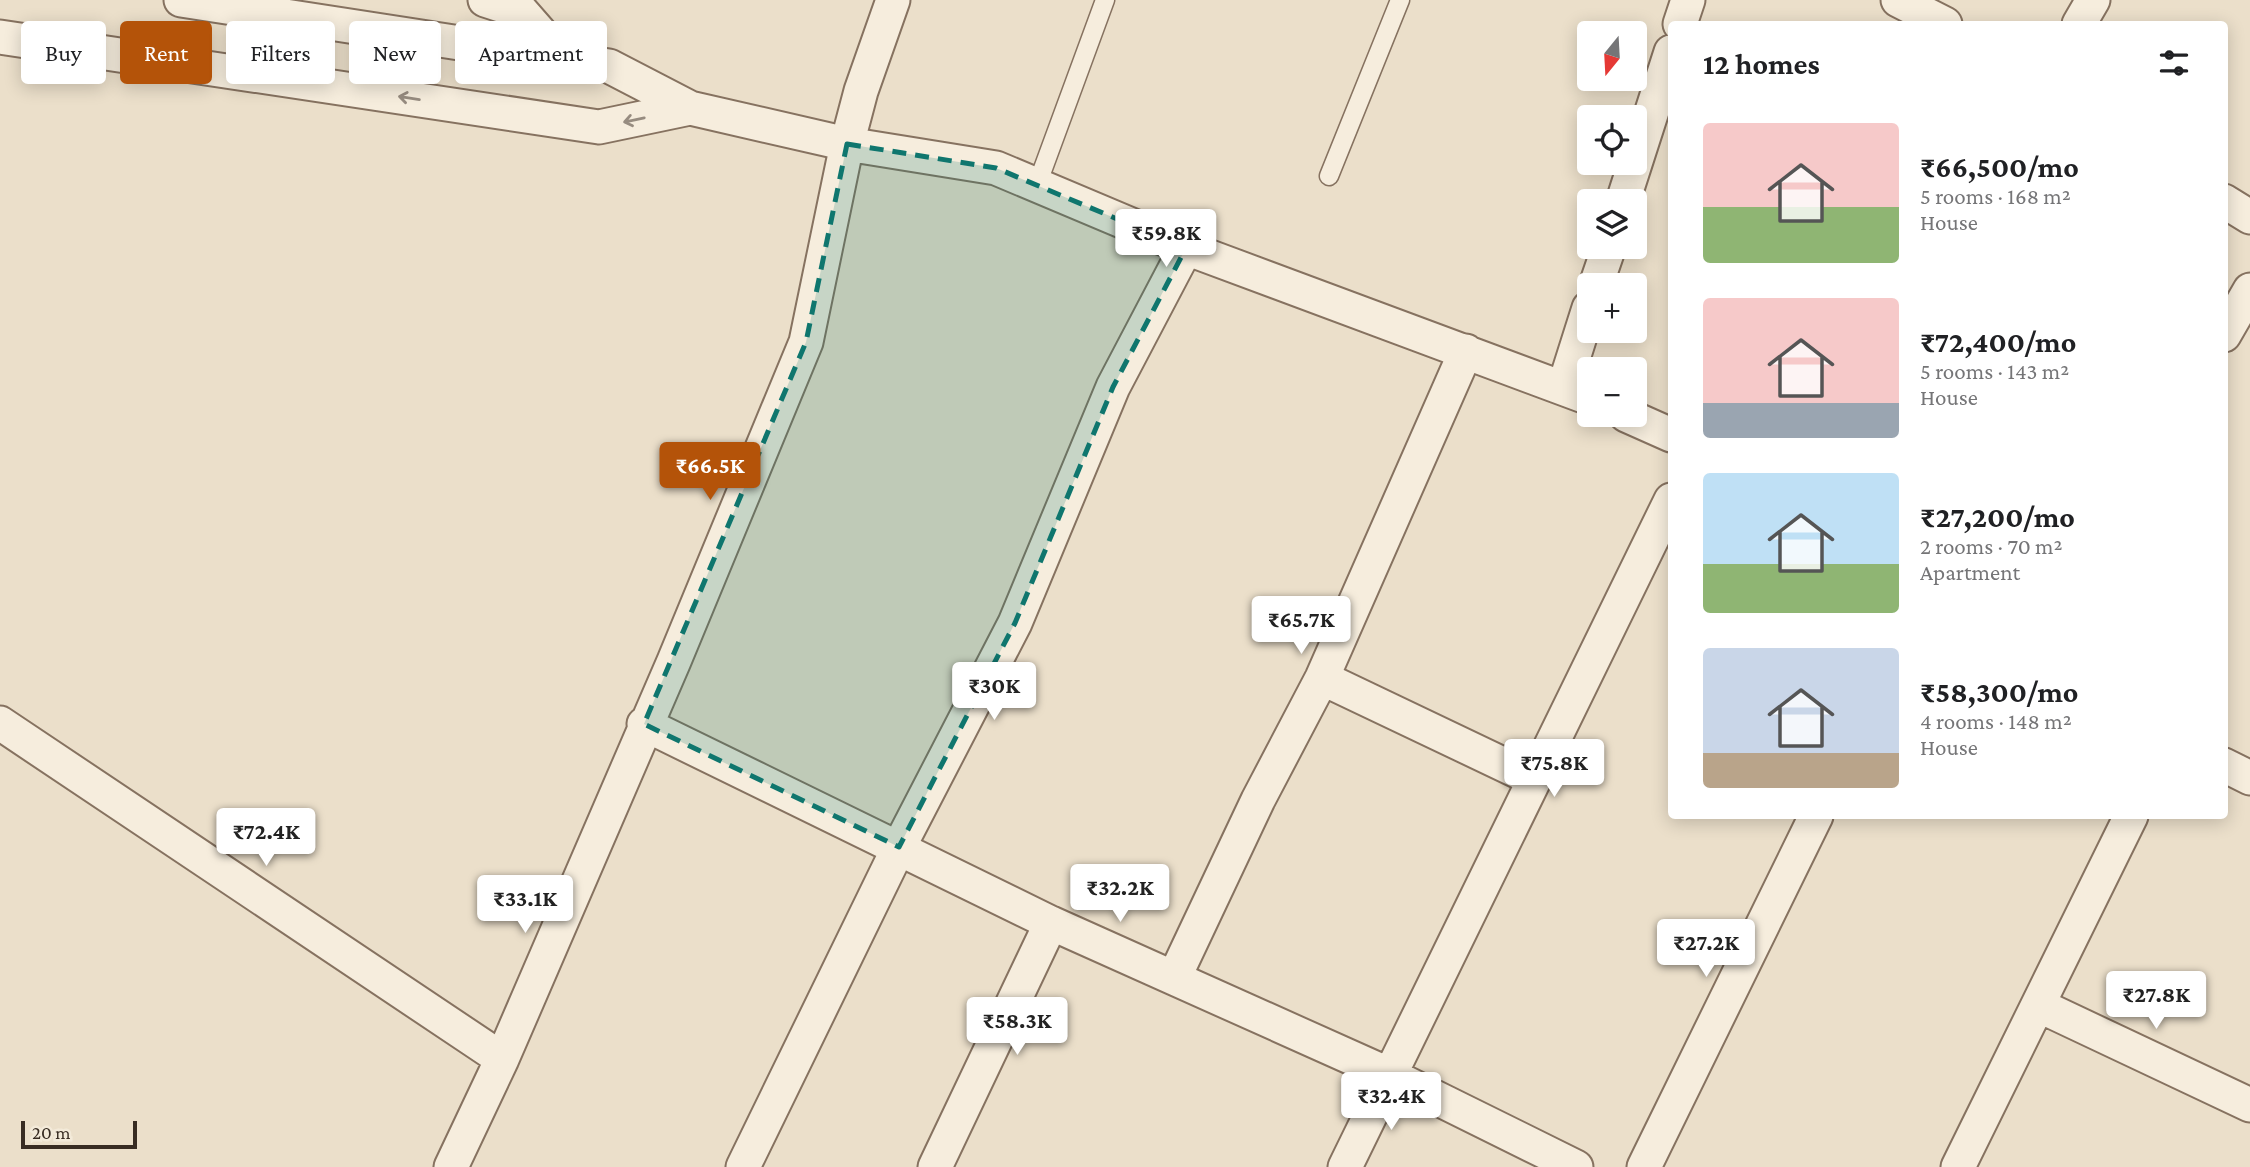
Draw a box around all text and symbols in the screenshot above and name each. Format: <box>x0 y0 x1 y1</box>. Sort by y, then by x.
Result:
chip: Buy <box>21 21 106 84</box>
chip: Rent <box>120 21 212 84</box>
chip: Filters <box>226 21 335 84</box>
chip: New <box>349 21 441 84</box>
chip: Apartment <box>455 21 607 84</box>
north arrow <box>1577 21 1647 91</box>
map controls <box>1577 21 1647 427</box>
icon: filters <box>2155 44 2193 82</box>
text: 12 homes <box>1703 47 1820 80</box>
one-way arrow <box>398 92 421 105</box>
button: locate <box>1577 105 1647 175</box>
one-way arrow <box>623 114 646 127</box>
text: ₹66,500/mo <box>1920 150 2079 183</box>
icon: home <box>1759 151 1843 235</box>
text: 5 rooms · 168 m² <box>1920 183 2071 209</box>
button: layers <box>1577 189 1647 259</box>
text: House <box>1920 209 1978 235</box>
pin: ₹59.8K <box>1109 210 1223 269</box>
text: ₹59.8K <box>1131 219 1201 245</box>
button: + <box>1577 273 1647 343</box>
text: ₹72,400/mo <box>1920 325 2076 358</box>
icon: home <box>1759 326 1843 410</box>
button: − <box>1577 357 1647 427</box>
text: 5 rooms · 143 m² <box>1920 358 2069 384</box>
text: House <box>1920 384 1978 410</box>
pin: ₹66.5K <box>653 442 767 502</box>
text: ₹66.5K <box>675 452 745 478</box>
text: ₹27,200/mo <box>1920 500 2075 533</box>
icon: home <box>1759 501 1843 585</box>
text: 2 rooms · 70 m² <box>1920 533 2063 559</box>
text: Apartment <box>1920 559 2020 585</box>
pin: ₹65.7K <box>1244 596 1358 656</box>
text: ₹65.7K <box>1268 606 1334 632</box>
pin: ₹30K <box>953 662 1035 722</box>
text: ₹30K <box>968 672 1020 698</box>
text: ₹58,300/mo <box>1920 675 2078 708</box>
icon: home <box>1759 676 1843 760</box>
text: 4 rooms · 148 m² <box>1920 708 2072 734</box>
text: House <box>1920 734 1978 760</box>
pin: ₹75.8K <box>1497 740 1611 799</box>
text: ₹75.8K <box>1520 749 1588 775</box>
pin: ₹72.4K <box>209 808 323 868</box>
text: ₹72.4K <box>232 818 300 844</box>
pin: ₹32.2K <box>1063 864 1177 924</box>
text: ₹32.2K <box>1086 874 1154 900</box>
pin: ₹33.1K <box>468 876 582 935</box>
text: ₹33.1K <box>493 885 557 911</box>
pin: ₹27.2K <box>1649 920 1763 979</box>
text: ₹27.2K <box>1673 929 1739 955</box>
pin: ₹27.8K <box>2099 972 2213 1031</box>
text: ₹27.8K <box>2122 981 2190 1007</box>
pin: ₹58.3K <box>960 998 1074 1057</box>
text: ₹58.3K <box>983 1007 1051 1033</box>
pin: ₹32.4K <box>1334 1072 1448 1132</box>
text: ₹32.4K <box>1357 1082 1425 1108</box>
scale bar <box>21 1118 136 1150</box>
text: 20 m <box>32 1122 71 1143</box>

